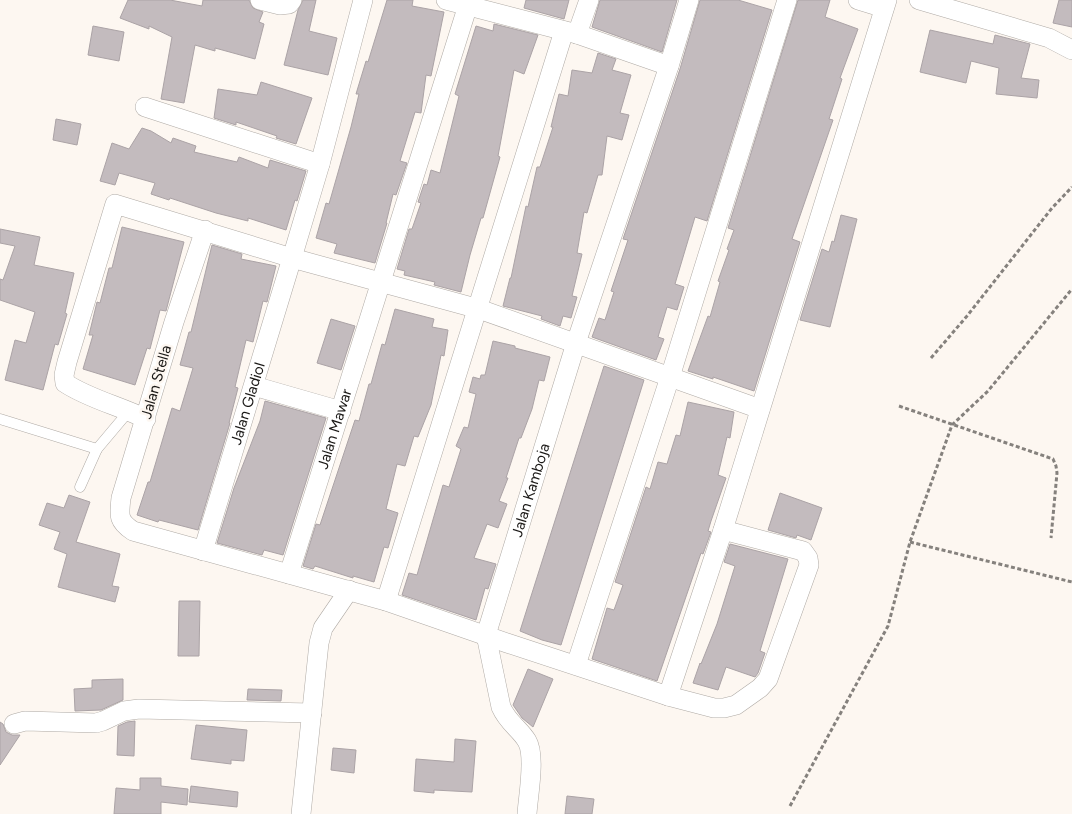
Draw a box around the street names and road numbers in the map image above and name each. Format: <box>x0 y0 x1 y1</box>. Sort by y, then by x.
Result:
street label: Jalan Stella <box>137 343 175 421</box>
street label: Jalan Gladiol <box>227 360 269 447</box>
street label: Jalan Mawar <box>314 387 356 471</box>
street label: Jalan Kamboja <box>508 441 554 539</box>

